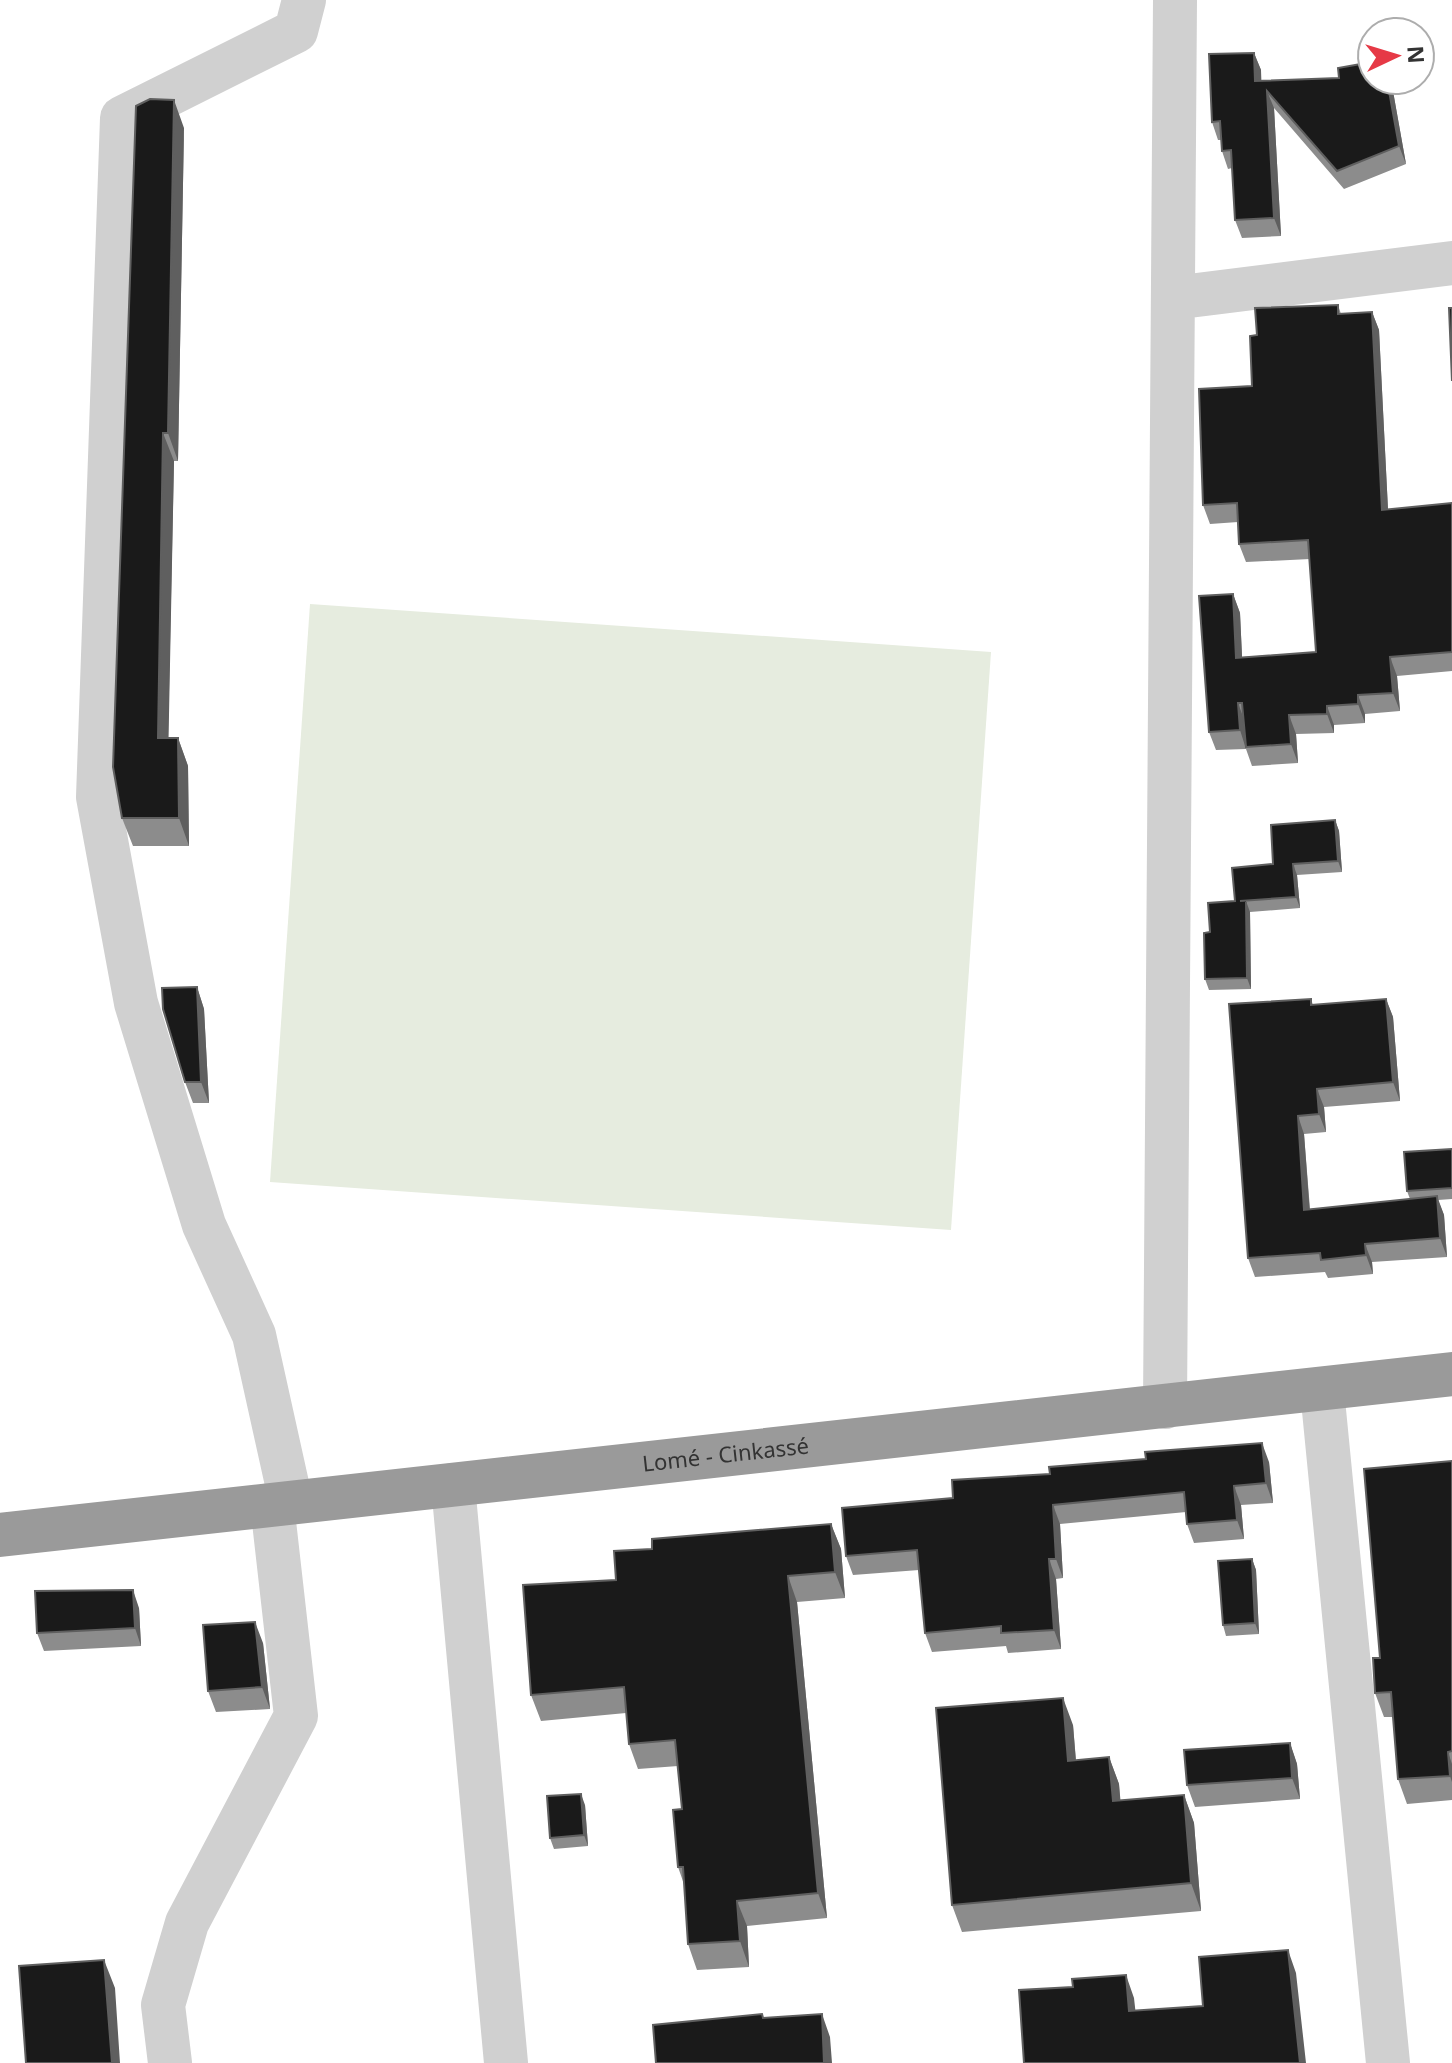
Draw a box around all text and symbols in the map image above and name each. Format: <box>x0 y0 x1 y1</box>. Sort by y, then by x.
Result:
north arrow <box>1356 16 1436 96</box>
text: N <box>1401 45 1433 65</box>
street label: Lomé - Cinkassé <box>641 1429 810 1478</box>

